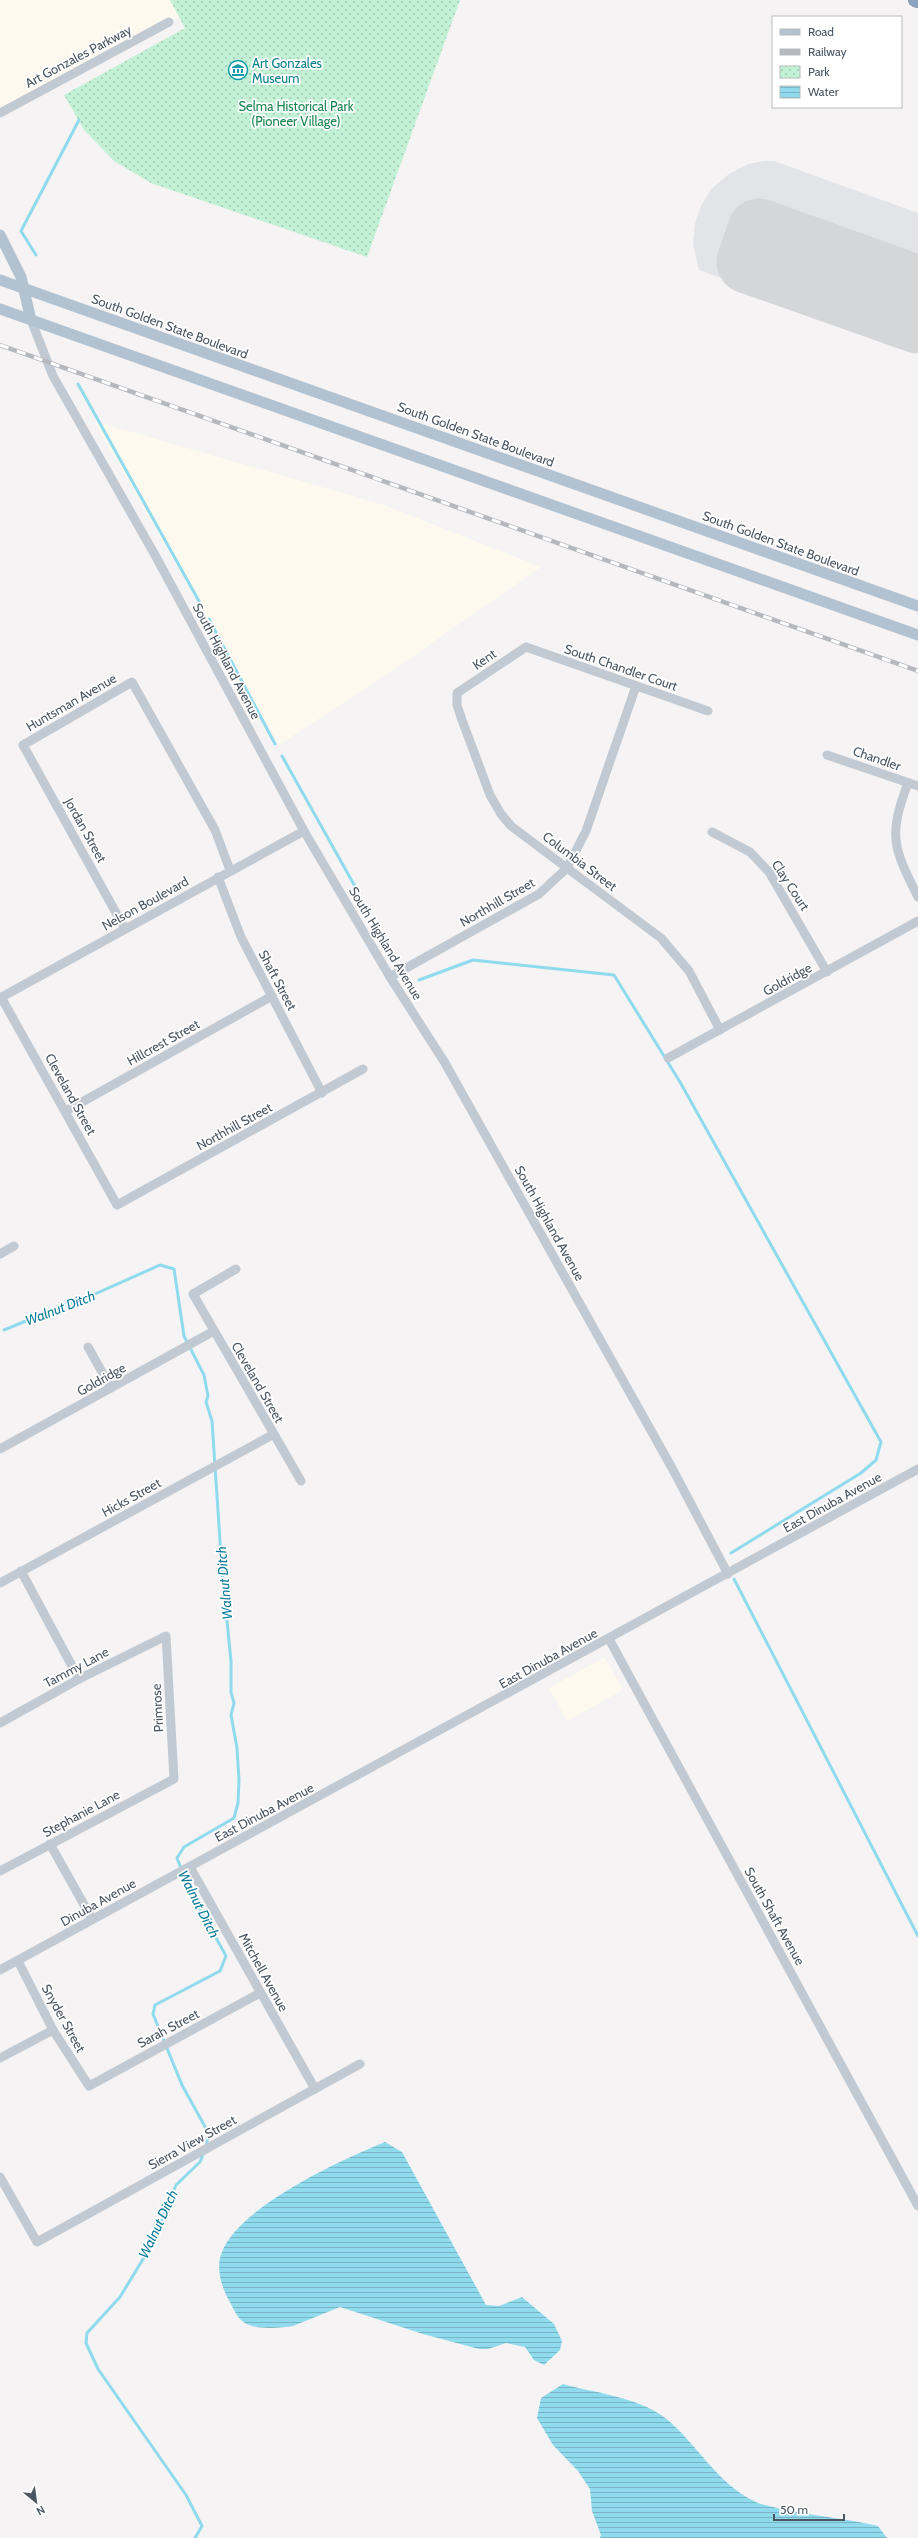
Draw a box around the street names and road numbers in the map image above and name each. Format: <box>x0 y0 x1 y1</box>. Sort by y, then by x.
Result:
street label: Art Gonzales Parkway <box>22 21 134 91</box>
street label: South Golden State Boulevard <box>89 290 251 362</box>
street label: South Golden State Boulevard <box>395 398 557 470</box>
street label: South Golden State Boulevard <box>700 507 862 579</box>
street label: South Highland Avenue <box>190 600 265 722</box>
street label: South Chandler Court <box>562 640 680 694</box>
street label: Kent <box>469 645 499 673</box>
street label: Huntsman Avenue <box>23 669 119 734</box>
street label: Chandler <box>851 742 904 774</box>
street label: Jordan Street <box>61 794 111 866</box>
street label: Columbia Street <box>540 828 621 894</box>
street label: Clay Court <box>769 857 814 914</box>
street label: Nelson Boulevard <box>99 873 191 933</box>
street label: Northhill Street <box>457 874 538 930</box>
street label: South Highland Avenue <box>346 884 426 1003</box>
street label: Shaft Street <box>255 947 301 1013</box>
street label: Goldridge <box>760 959 814 999</box>
street label: Hillcrest Street <box>124 1015 203 1069</box>
street label: Cleveland Street <box>42 1050 100 1138</box>
street label: Northhill Street <box>193 1098 275 1153</box>
street label: South Highland Avenue <box>512 1163 588 1284</box>
street label: Cleveland Street <box>228 1339 288 1426</box>
street label: Goldridge <box>74 1359 128 1399</box>
street label: East Dinuba Avenue <box>780 1468 884 1536</box>
street label: Hicks Street <box>99 1474 164 1520</box>
street label: East Dinuba Avenue <box>496 1624 600 1692</box>
street label: Tammy Lane <box>41 1643 111 1691</box>
street label: Primrose <box>148 1683 166 1733</box>
street label: East Dinuba Avenue <box>212 1779 317 1845</box>
street label: Stephanie Lane <box>40 1786 123 1840</box>
street label: South Shaft Avenue <box>741 1864 809 1968</box>
street label: Dinuba Avenue <box>57 1875 139 1929</box>
street label: Mitchell Avenue <box>236 1930 292 2014</box>
street label: Snyder Street <box>39 1981 90 2055</box>
street label: Sarah Street <box>134 2005 202 2051</box>
street label: Sierra View Street <box>145 2111 239 2173</box>

